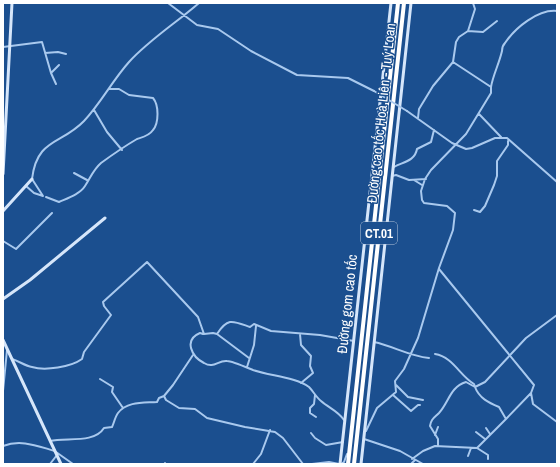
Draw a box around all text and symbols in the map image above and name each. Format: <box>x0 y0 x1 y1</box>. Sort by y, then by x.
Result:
street label: Đường cao tốc Hoà Liên - Tuý Loan <box>363 22 399 204</box>
road number: CT.01 <box>361 222 397 244</box>
street label: Đường gom cao tốc <box>333 253 361 354</box>

